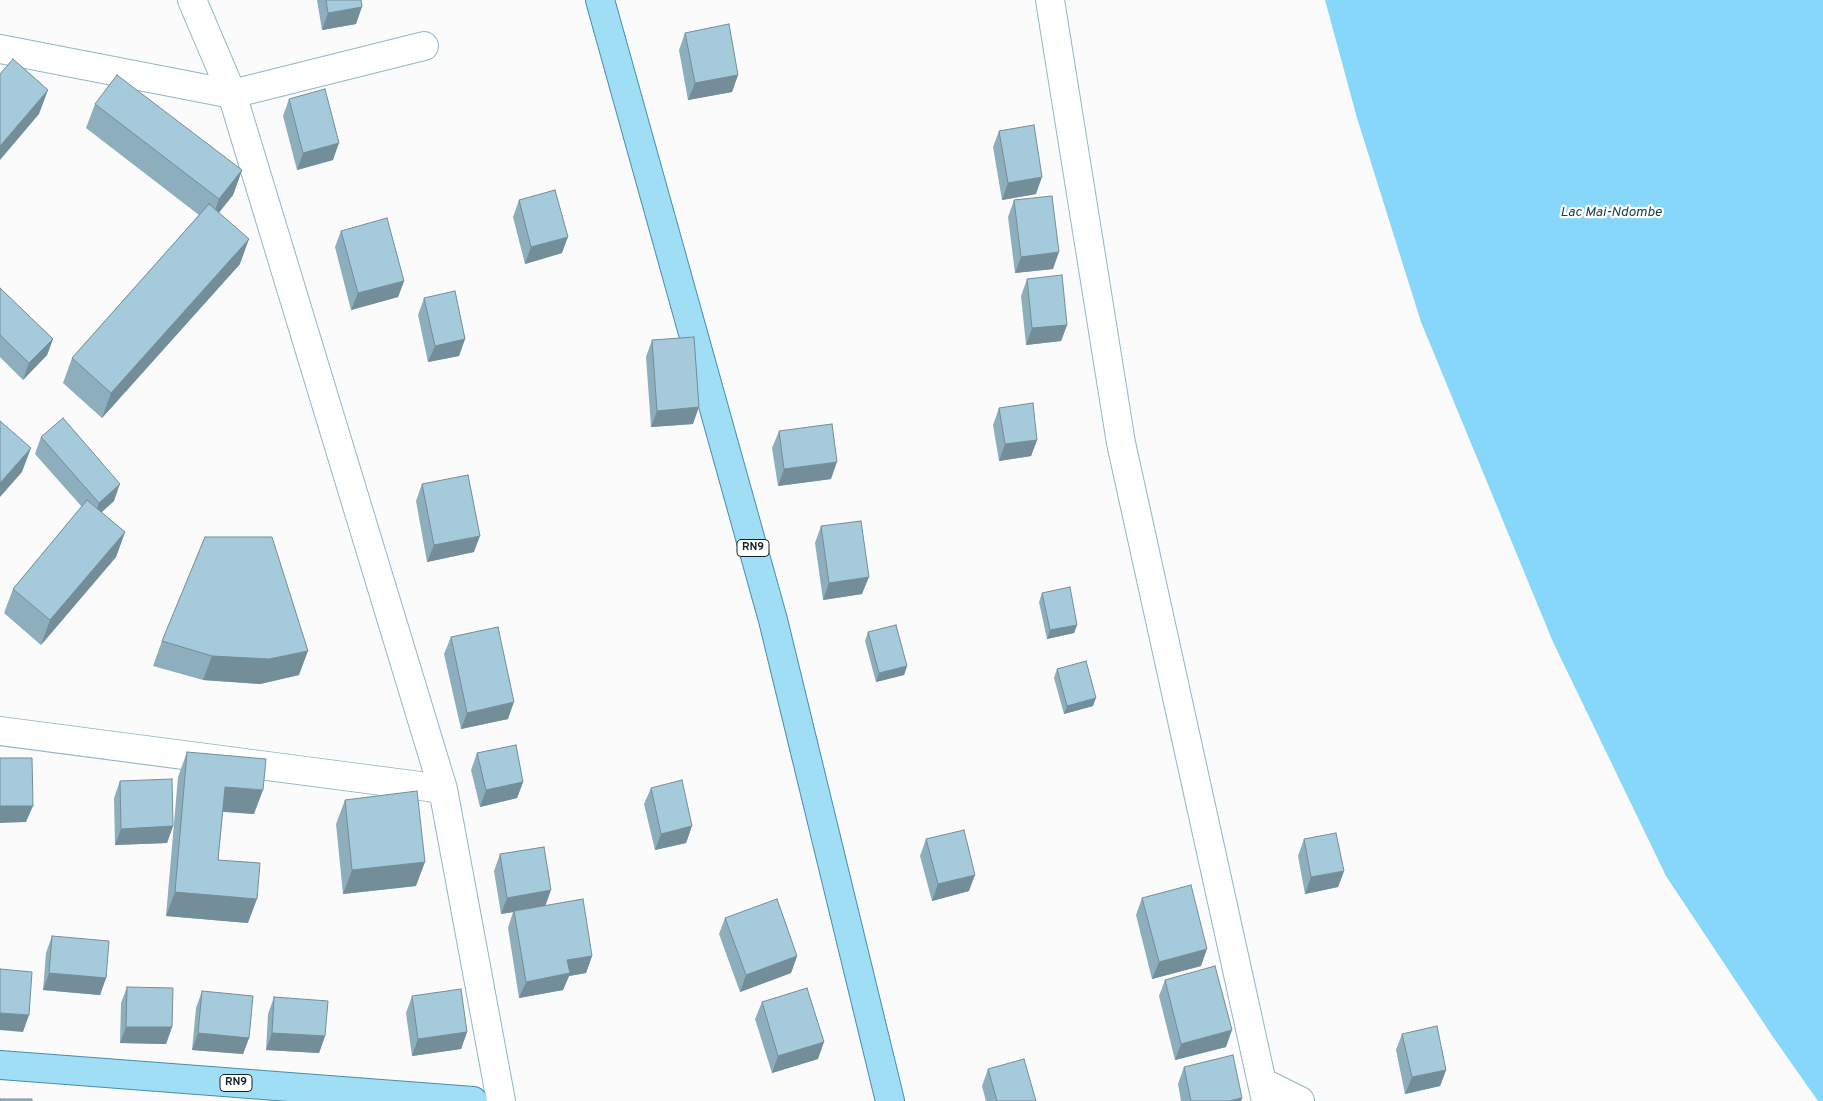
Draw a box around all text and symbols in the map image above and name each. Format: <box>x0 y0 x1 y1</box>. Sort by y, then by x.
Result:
water label: Lac Mai-Ndombe <box>1560 205 1662 221</box>
road number: RN9 <box>737 540 769 556</box>
road number: RN9 <box>220 1074 252 1092</box>

